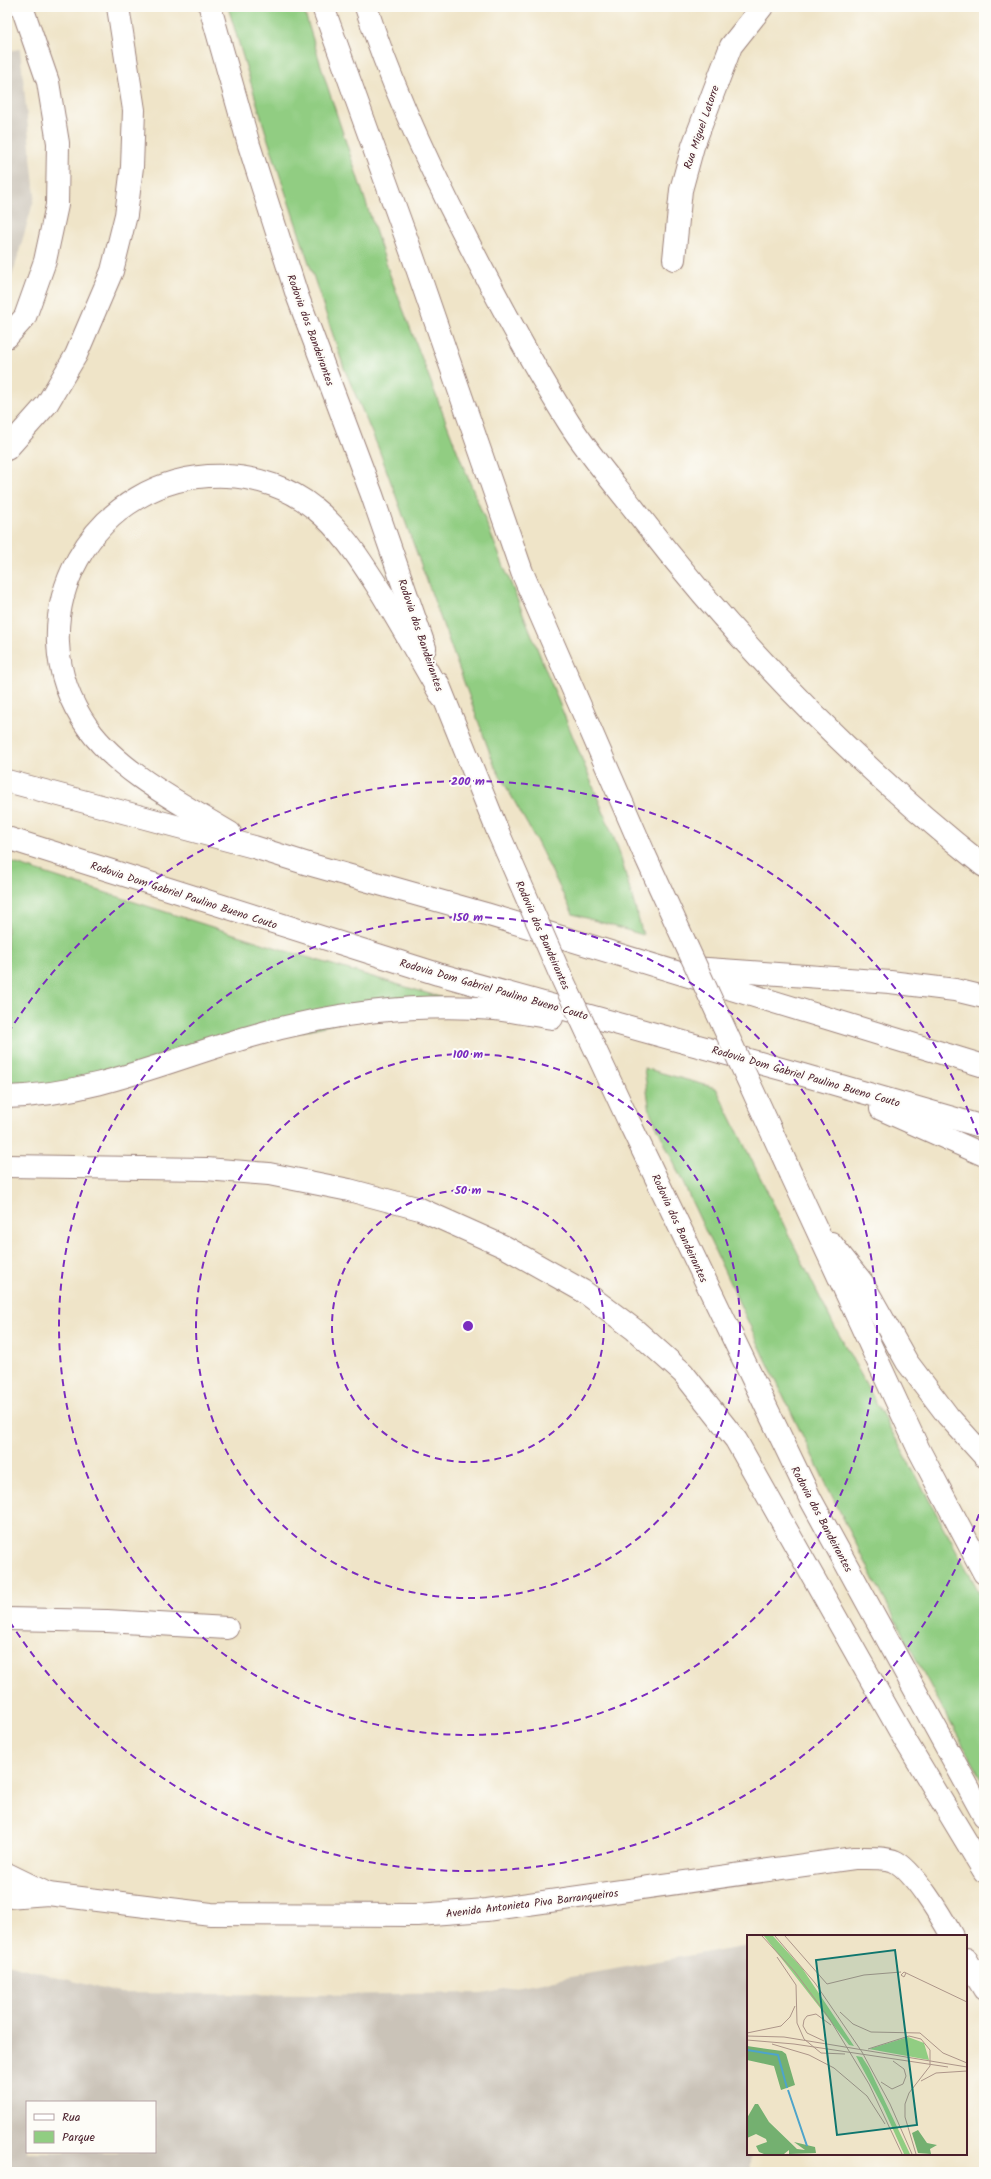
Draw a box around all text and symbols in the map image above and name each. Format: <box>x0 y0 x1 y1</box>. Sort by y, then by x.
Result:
street label: Rua Miguel Latorre <box>679 83 725 172</box>
street label: Rodovia dos Bandeirantes <box>281 272 339 389</box>
street label: Rodovia dos Bandeirantes <box>392 577 448 694</box>
text: 200 m <box>451 772 485 791</box>
street label: Rodovia Dom Gabriel Paulino Bueno Couto <box>88 857 279 935</box>
street label: Rodovia dos Bandeirantes <box>510 878 574 993</box>
text: 150 m <box>453 908 483 927</box>
street label: Rodovia Dom Gabriel Paulino Bueno Couto <box>397 954 590 1026</box>
street label: Rodovia Dom Gabriel Paulino Bueno Couto <box>709 1041 902 1113</box>
text: 100 m <box>453 1045 483 1064</box>
street label: Rodovia dos Bandeirantes <box>646 1171 712 1286</box>
text: 50 m <box>454 1181 482 1200</box>
centre of rings <box>461 1319 475 1333</box>
street label: Rodovia dos Bandeirantes <box>785 1463 857 1576</box>
street label: Avenida Antonieta Piva Barranqueiros <box>445 1884 620 1923</box>
inset map <box>747 1935 967 2155</box>
legend <box>26 2101 156 2153</box>
text: Rua <box>62 2108 81 2127</box>
text: Parque <box>62 2128 96 2147</box>

